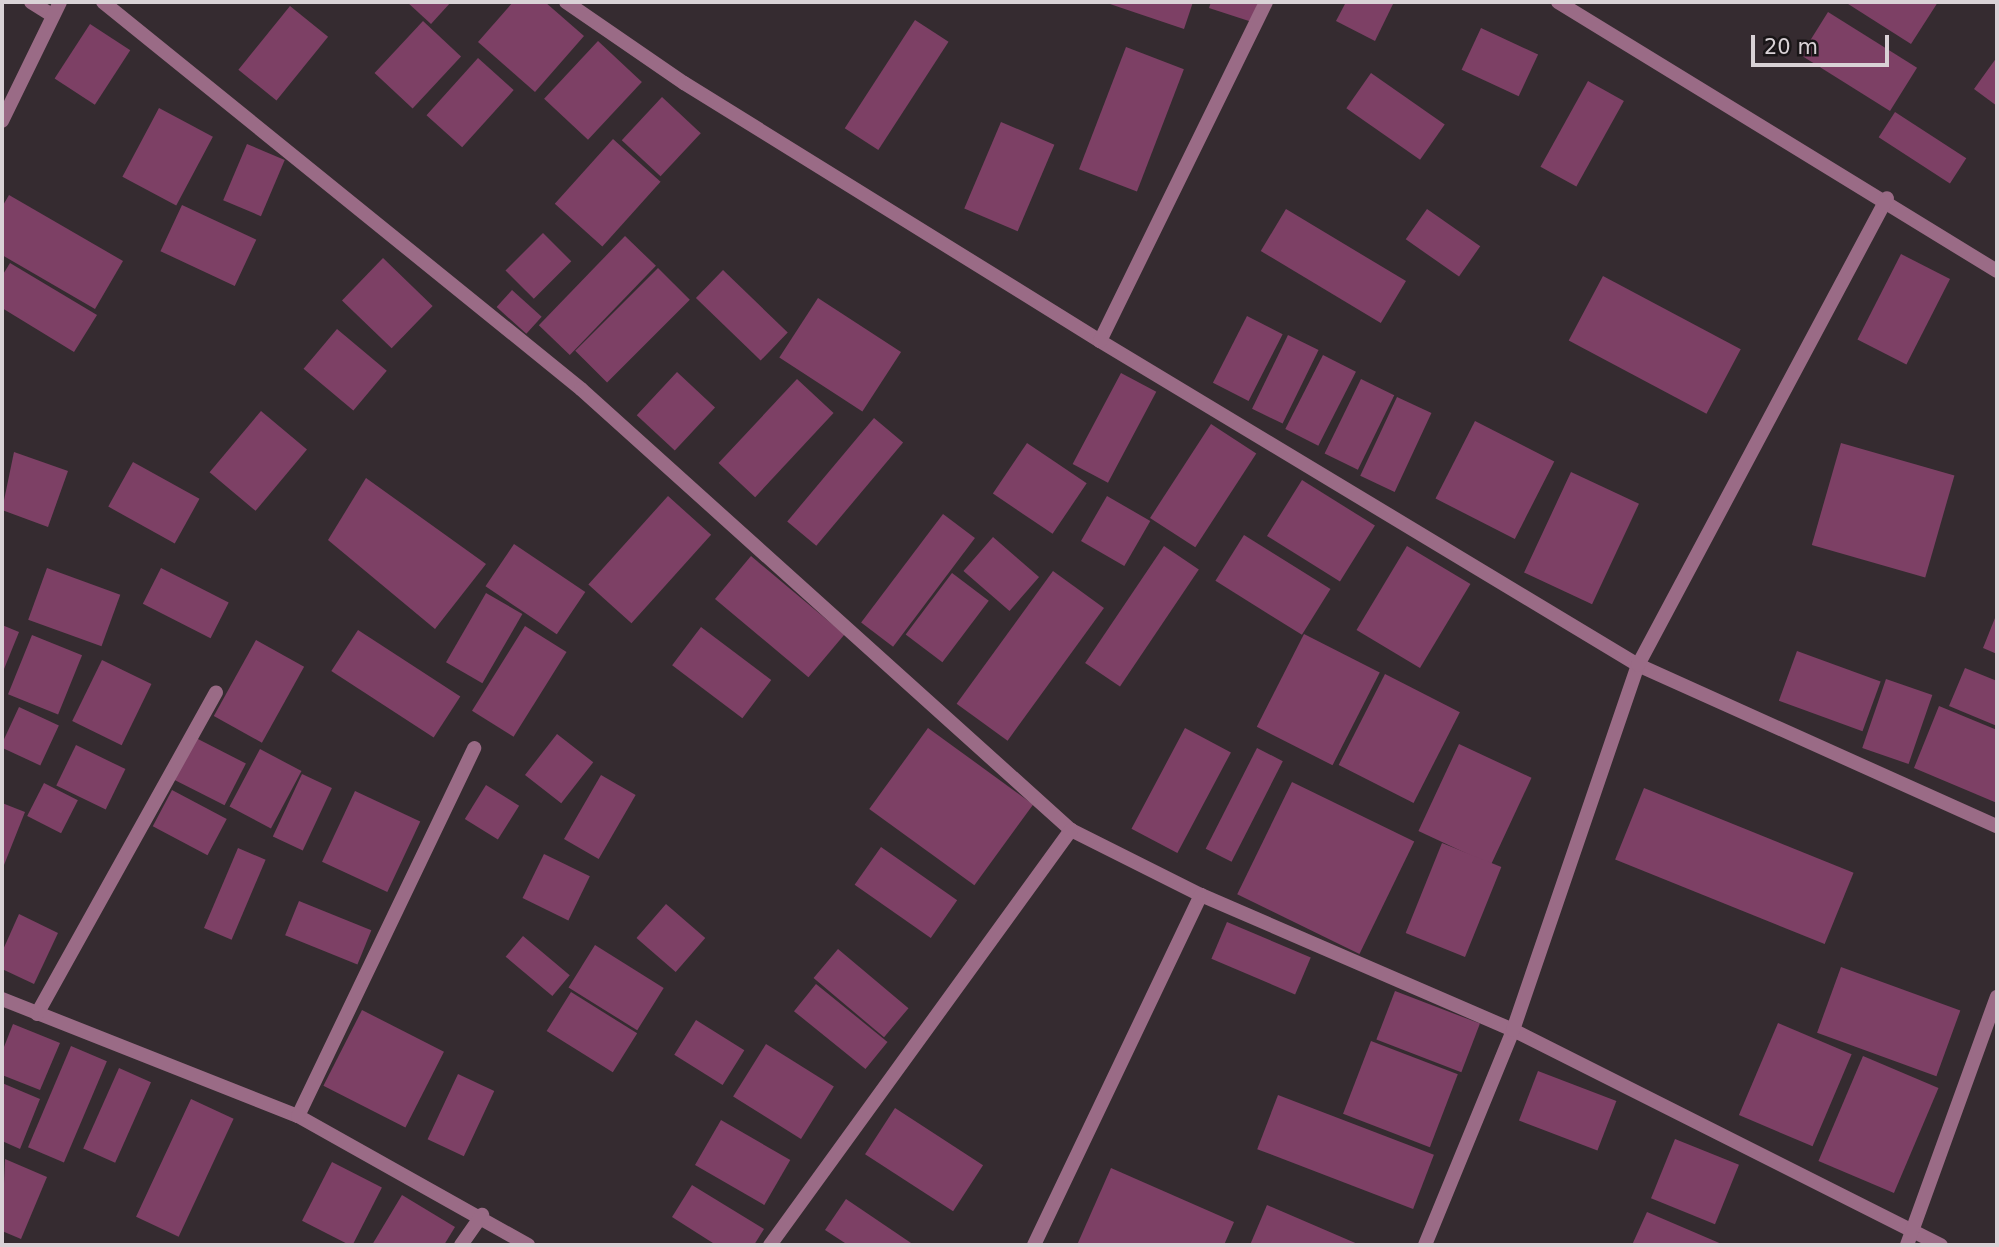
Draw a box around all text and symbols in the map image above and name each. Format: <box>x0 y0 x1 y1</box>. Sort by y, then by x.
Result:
scale bar <box>1754 21 1892 65</box>
text: 20 m <box>1764 35 1818 59</box>

